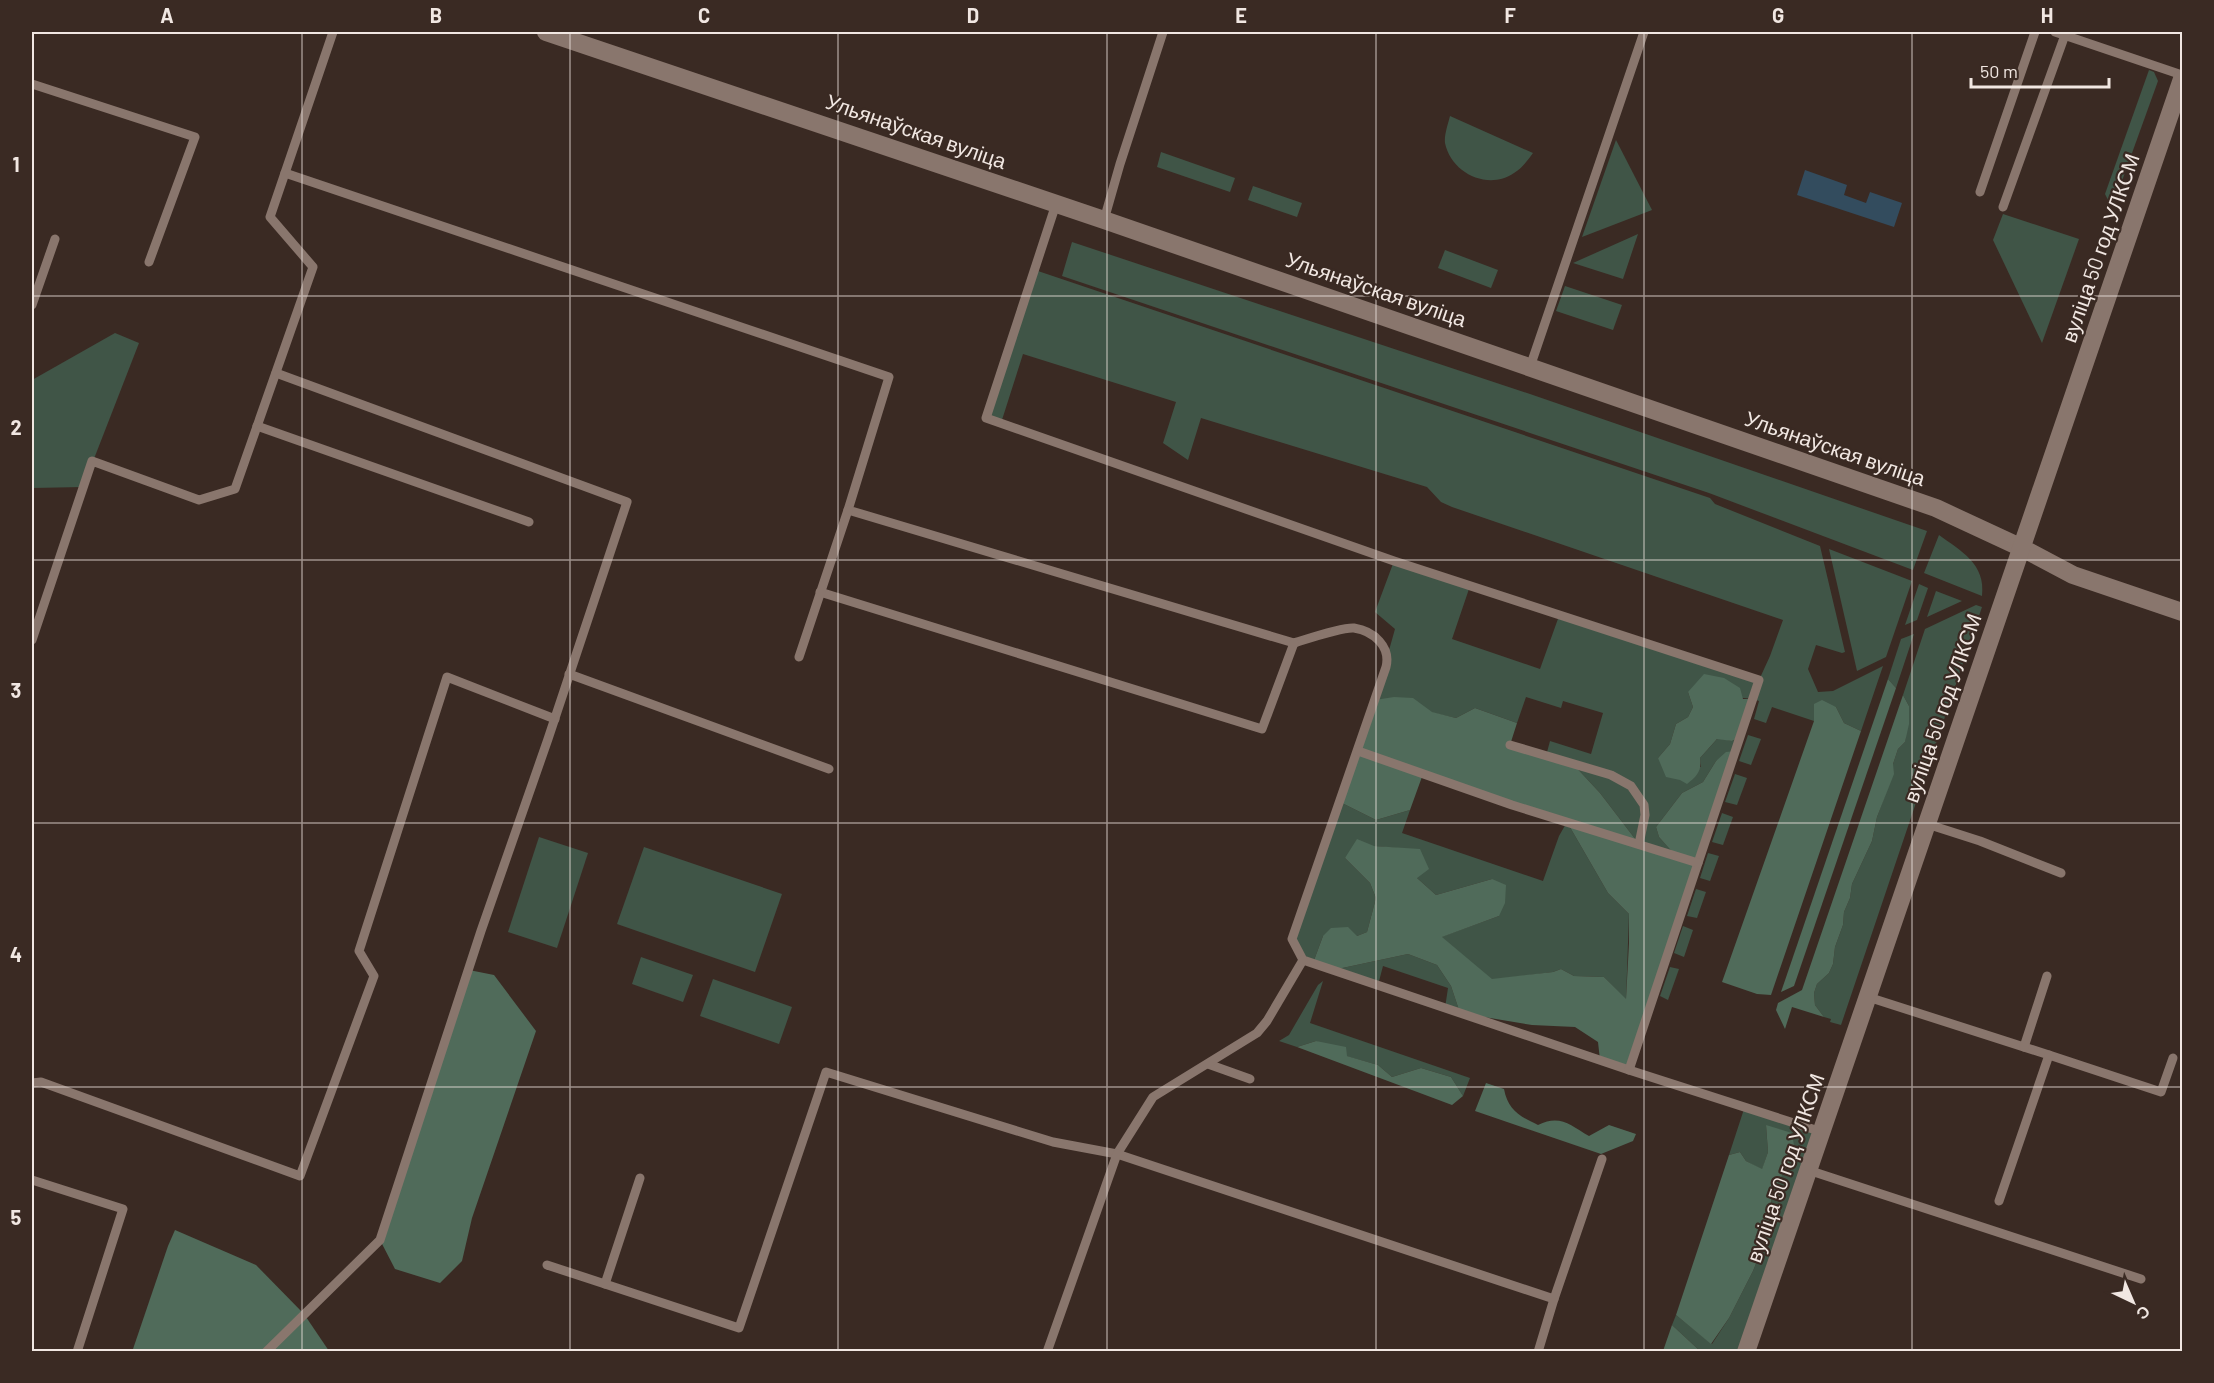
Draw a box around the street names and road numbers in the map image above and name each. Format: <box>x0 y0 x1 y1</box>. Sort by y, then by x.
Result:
street label: Ульянаўская вуліца <box>823 88 1010 173</box>
street label: вуліца 50 год УЛКСМ <box>2056 150 2144 345</box>
street label: Ульянаўская вуліца <box>1283 246 1470 331</box>
street label: Ульянаўская вуліца <box>1742 405 1929 490</box>
street label: вуліца 50 год УЛКСМ <box>1898 610 1986 805</box>
street label: вуліца 50 год УЛКСМ <box>1741 1070 1829 1265</box>

